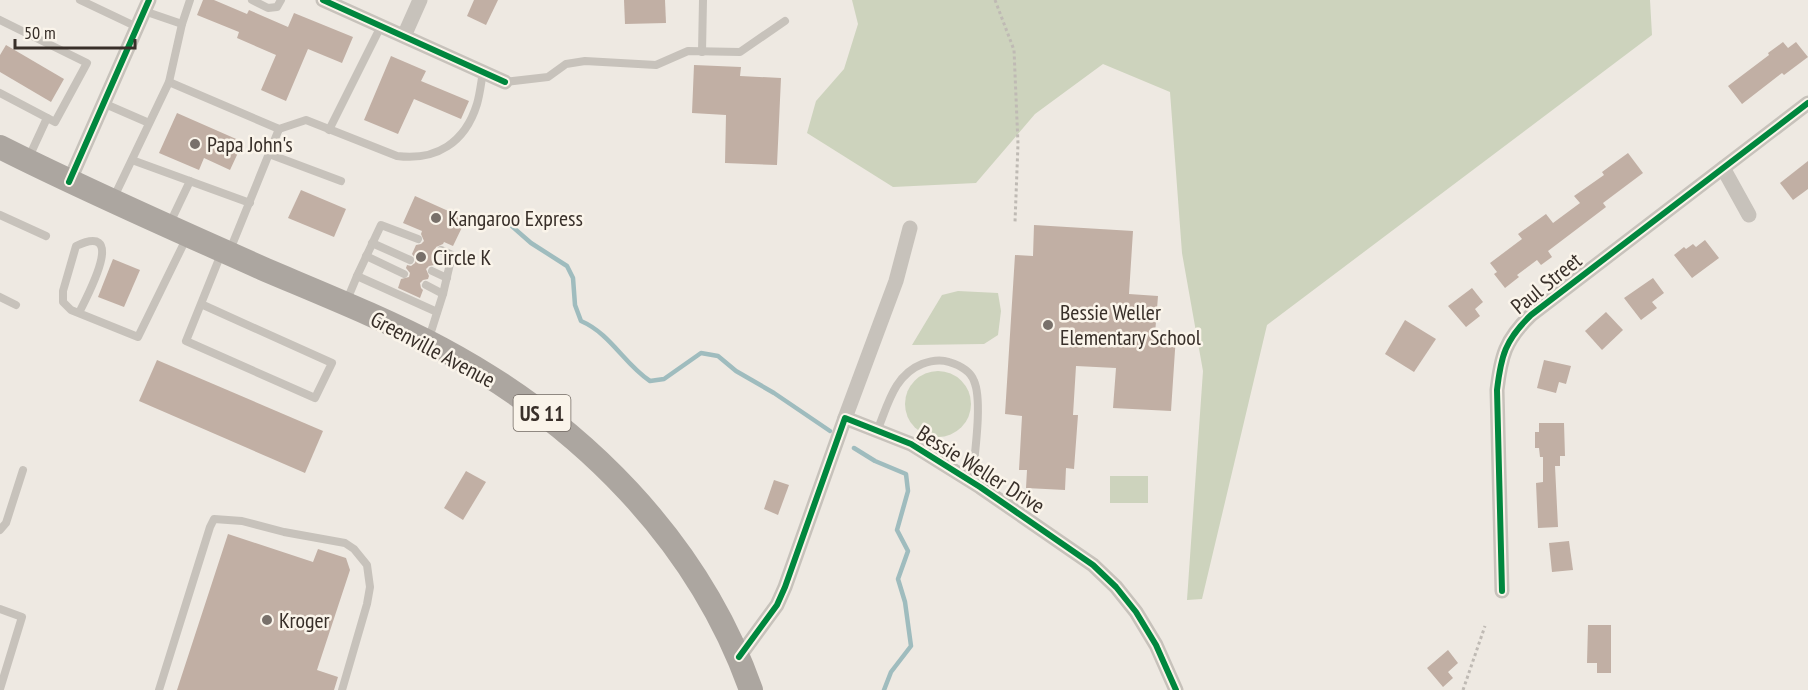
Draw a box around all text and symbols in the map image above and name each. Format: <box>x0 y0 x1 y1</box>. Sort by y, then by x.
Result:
scale bar <box>15 12 135 50</box>
text: 50 m <box>24 21 56 44</box>
place label: Papa John's <box>207 130 293 158</box>
marker: Papa John's <box>188 137 202 151</box>
place label: Kangaroo Express <box>448 204 583 232</box>
marker: Kangaroo Express <box>429 211 443 225</box>
place label: Circle K <box>433 243 492 271</box>
street label: Paul Street <box>1505 246 1587 320</box>
marker: Circle K <box>414 250 428 264</box>
place label: Bessie Weller Elementary School <box>1060 298 1202 351</box>
street label: Greenville Avenue <box>366 305 500 393</box>
marker: Bessie Weller Elementary School <box>1041 318 1055 332</box>
road number: US 11 <box>514 395 570 431</box>
street label: Bessie Weller Drive <box>912 419 1050 519</box>
place label: Kroger <box>279 606 330 634</box>
marker: Kroger <box>260 613 274 627</box>

